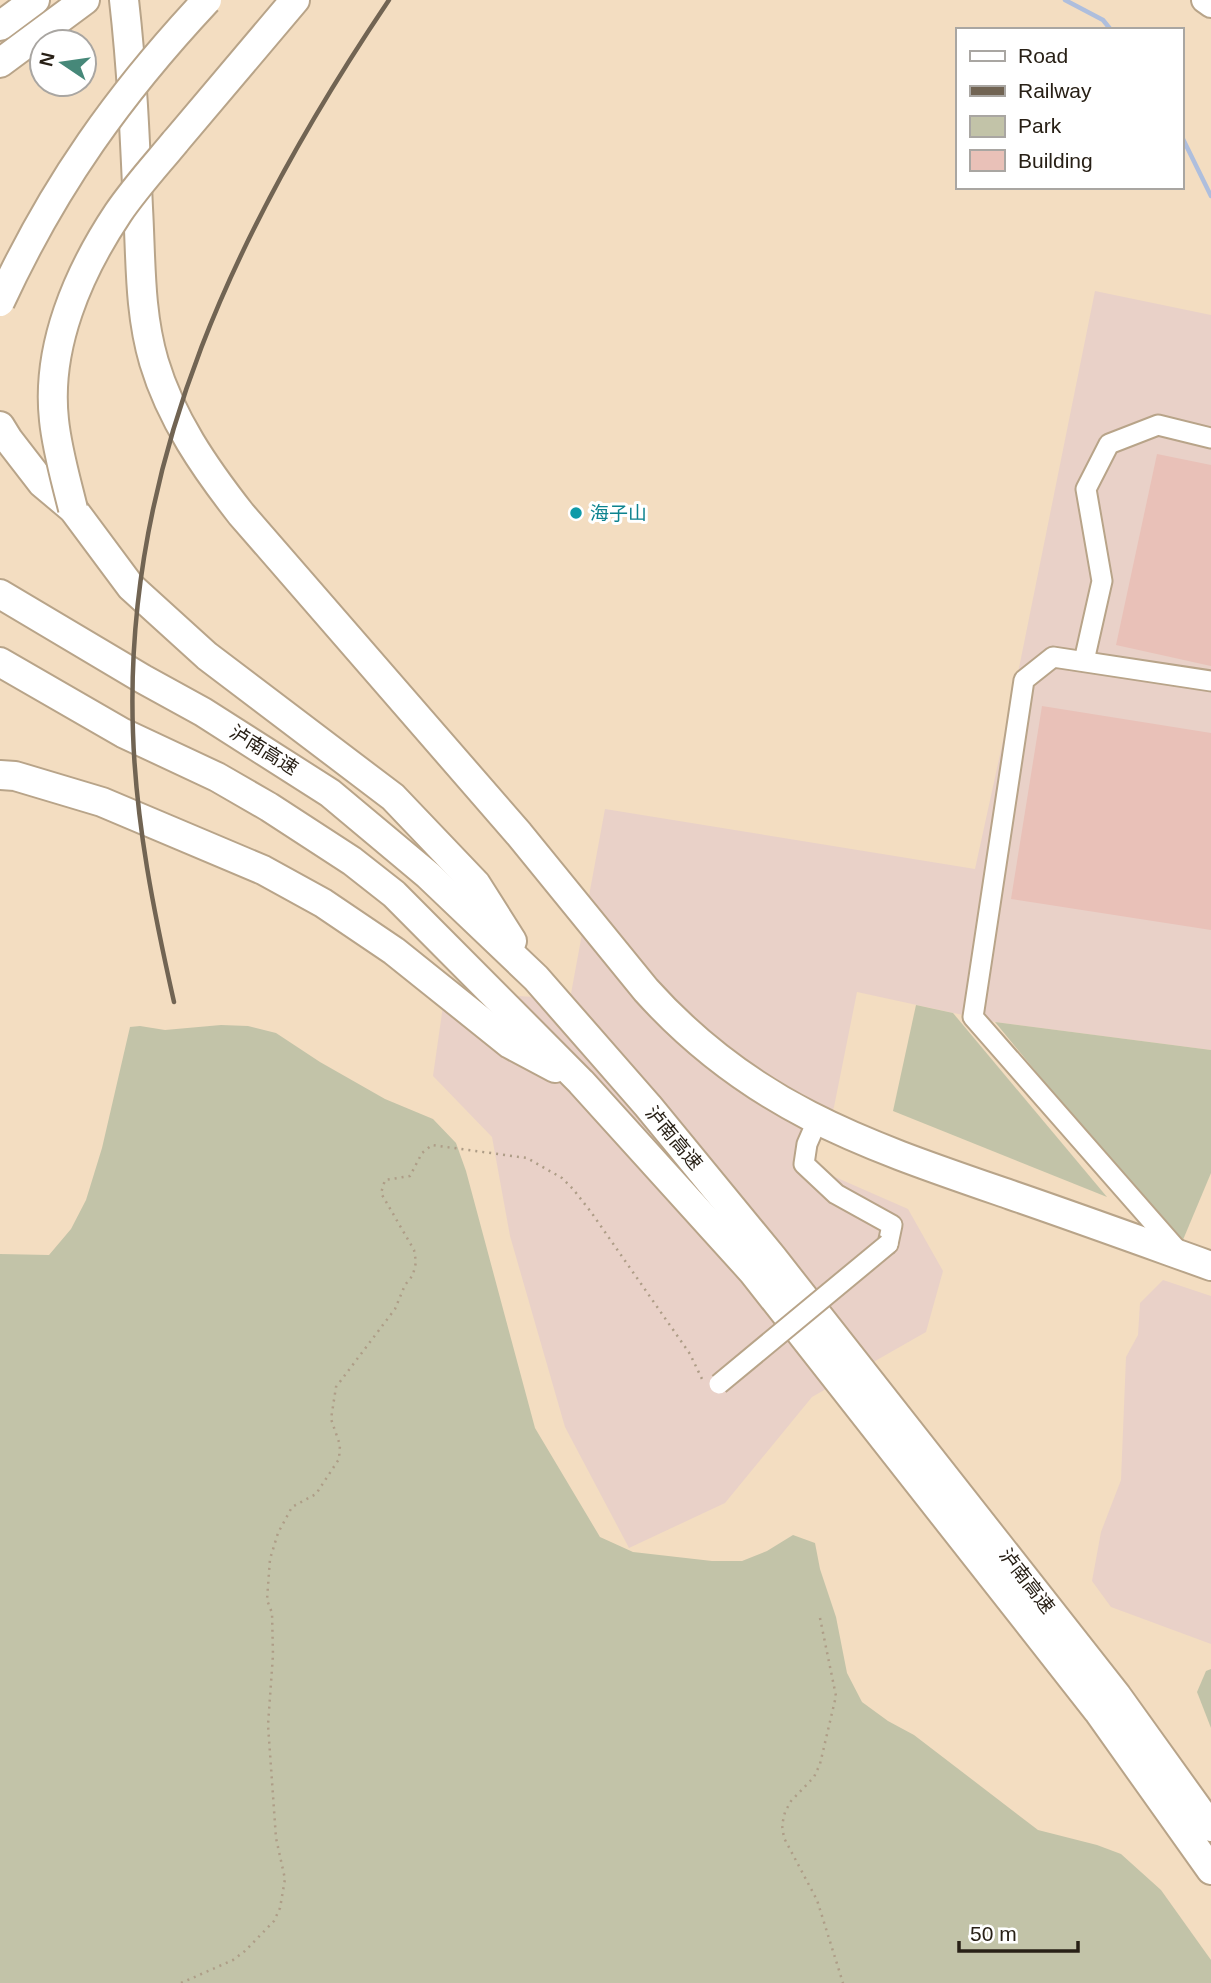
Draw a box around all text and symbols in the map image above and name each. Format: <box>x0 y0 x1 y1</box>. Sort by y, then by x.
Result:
north arrow <box>28 28 98 98</box>
legend <box>956 28 1183 189</box>
text: Road <box>1018 44 1068 67</box>
text: N <box>35 50 59 68</box>
text: Railway <box>1018 79 1092 102</box>
text: Park <box>1018 114 1062 137</box>
text: Building <box>1018 149 1093 172</box>
place label: 海子山 <box>590 503 647 524</box>
marker: 海子山 <box>568 505 584 521</box>
street label: 泸南高速 <box>226 721 302 779</box>
street label: 泸南高速 <box>642 1102 706 1174</box>
street label: 泸南高速 <box>995 1545 1059 1617</box>
scale bar <box>959 1910 1078 1954</box>
text: 50 m <box>970 1922 1017 1945</box>

